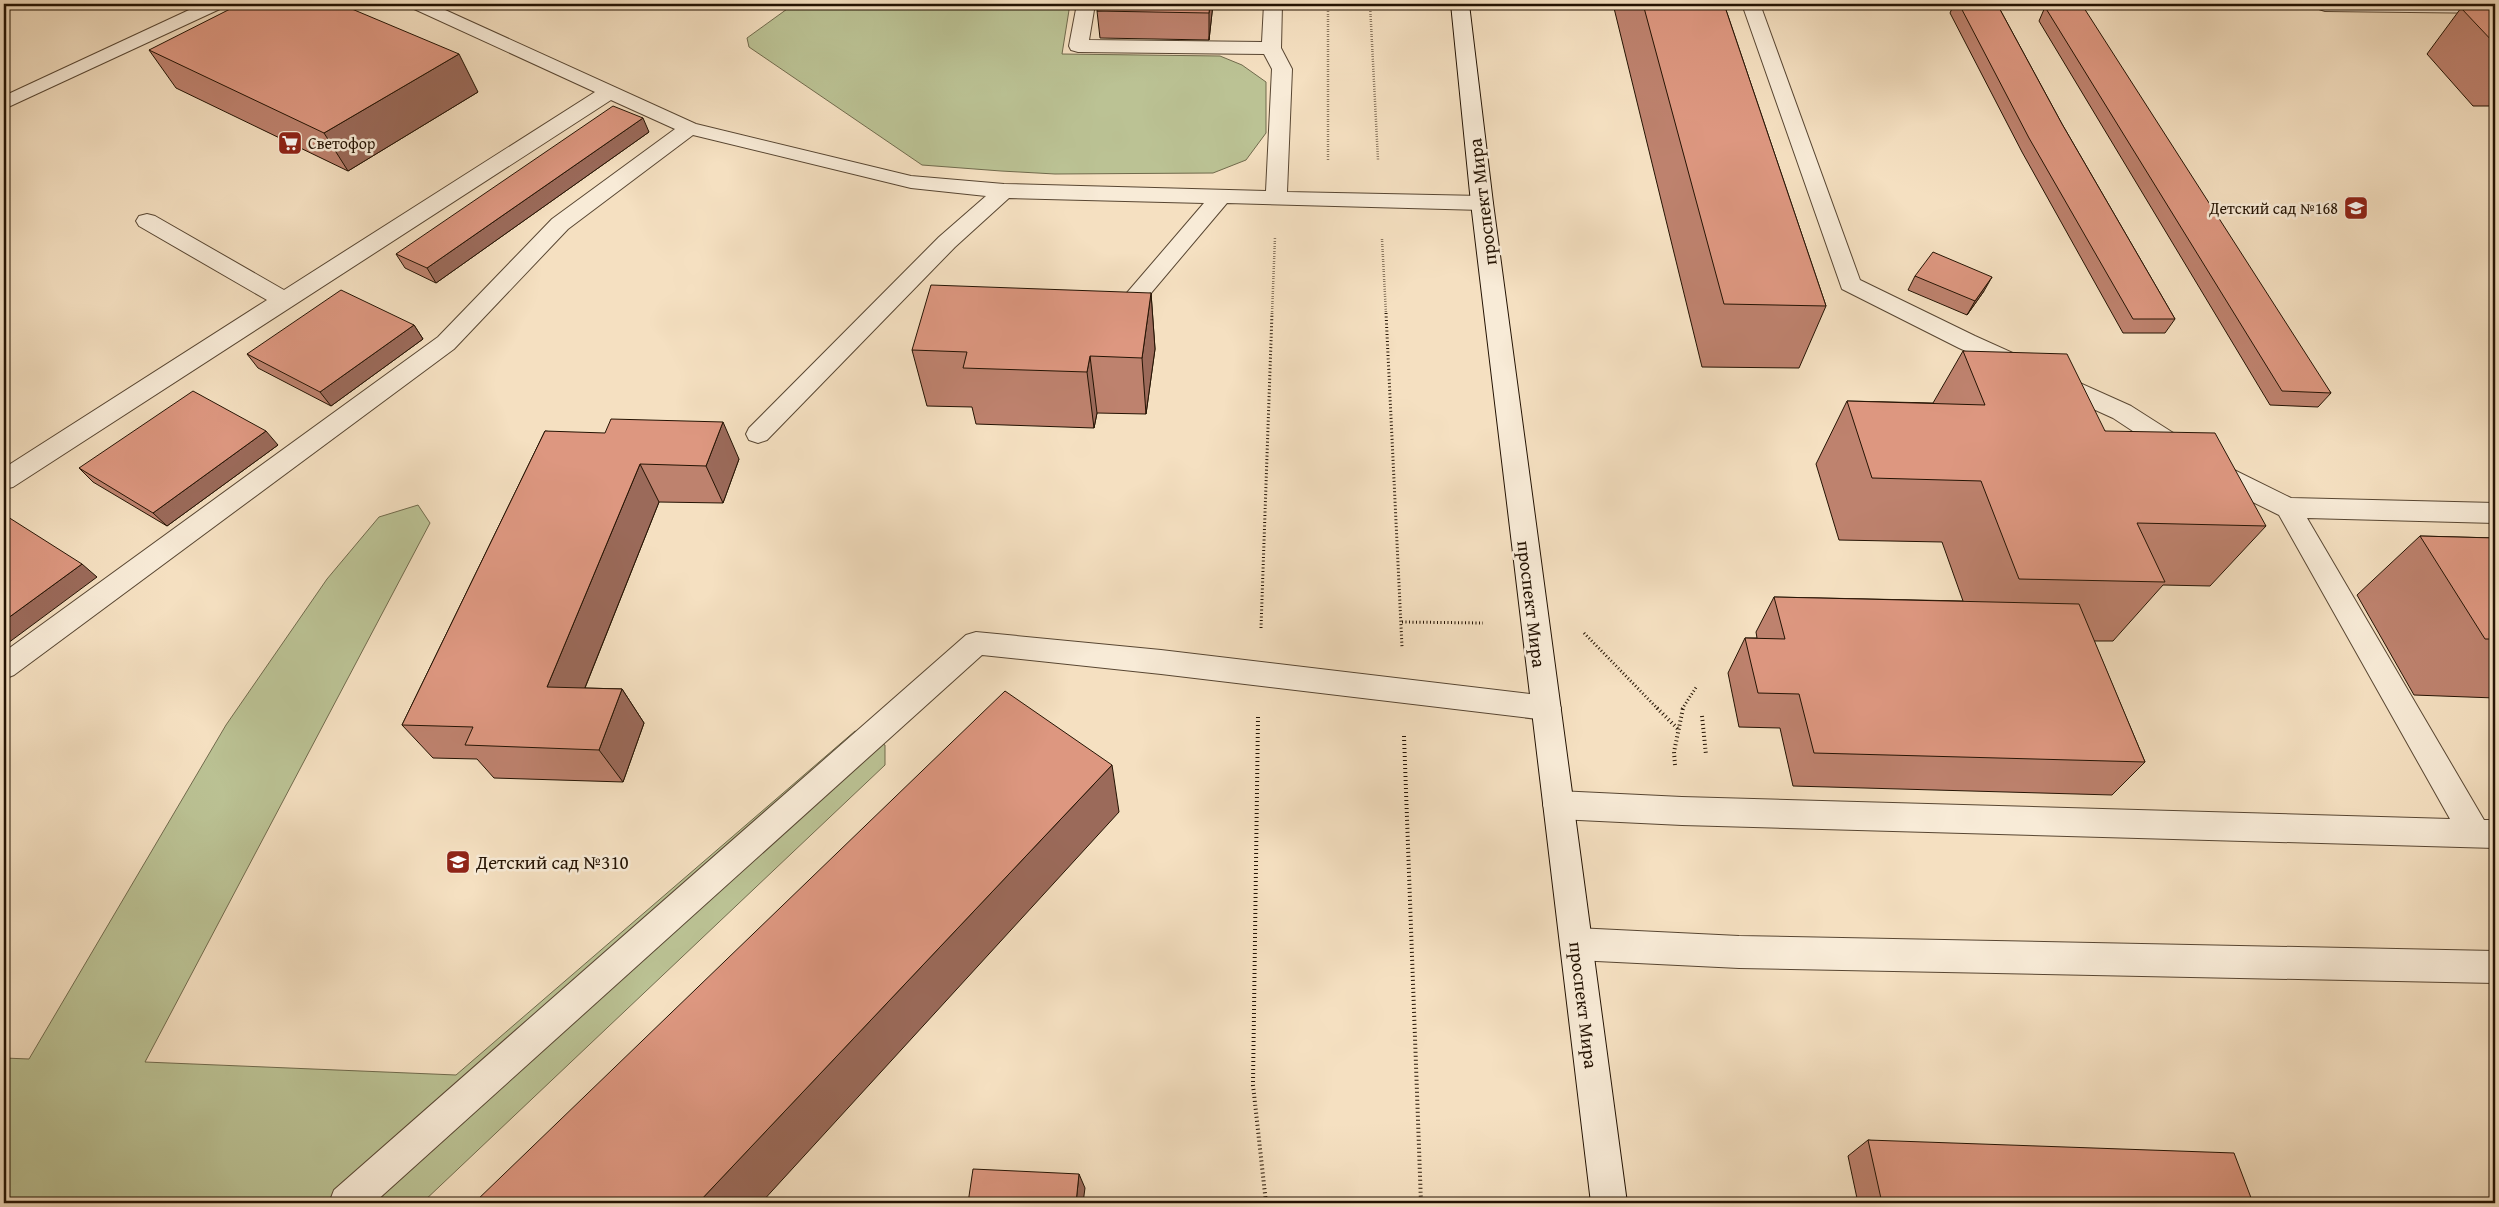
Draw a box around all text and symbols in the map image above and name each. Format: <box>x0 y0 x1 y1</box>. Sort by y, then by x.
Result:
supermarket icon: Светофор <box>277 130 303 156</box>
place label: Светофор <box>308 131 376 155</box>
street label: проспект Мира <box>1460 137 1504 267</box>
school or university icon: Детский сад №168 <box>2343 195 2369 221</box>
place label: Детский сад №168 <box>2208 196 2338 220</box>
street label: проспект Мира <box>1510 539 1554 669</box>
place label: Детский сад №310 <box>475 848 629 876</box>
school or university icon: Детский сад №310 <box>445 849 471 875</box>
street label: проспект Мира <box>1562 940 1606 1070</box>

